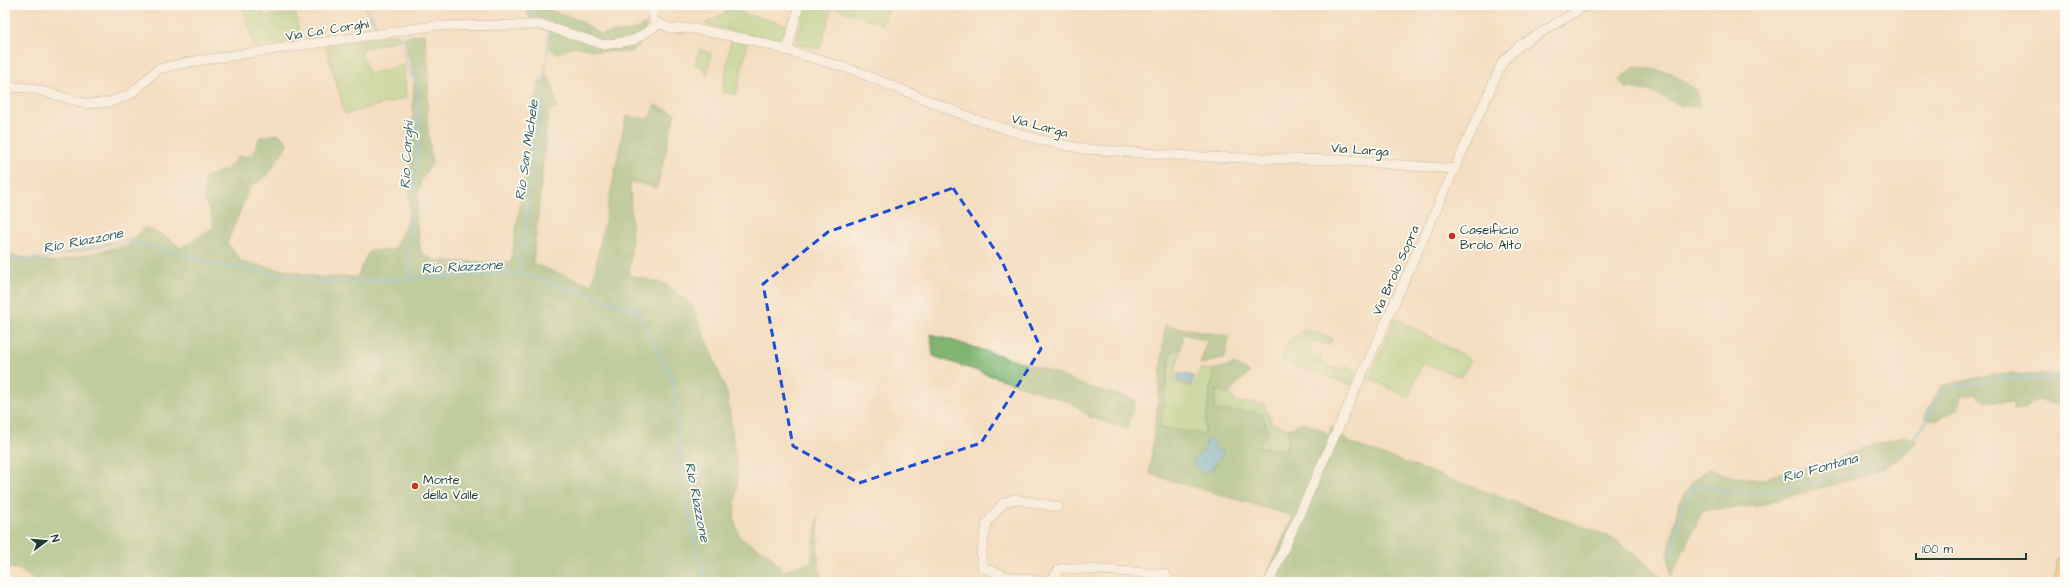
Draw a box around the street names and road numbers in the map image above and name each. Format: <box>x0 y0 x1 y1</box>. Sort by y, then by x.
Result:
street label: Via Ca' Corghi <box>284 15 370 46</box>
street label: Via Larga <box>1009 110 1070 143</box>
street label: Via Larga <box>1330 139 1390 162</box>
street label: Via Brolo Sopra <box>1368 222 1424 318</box>

